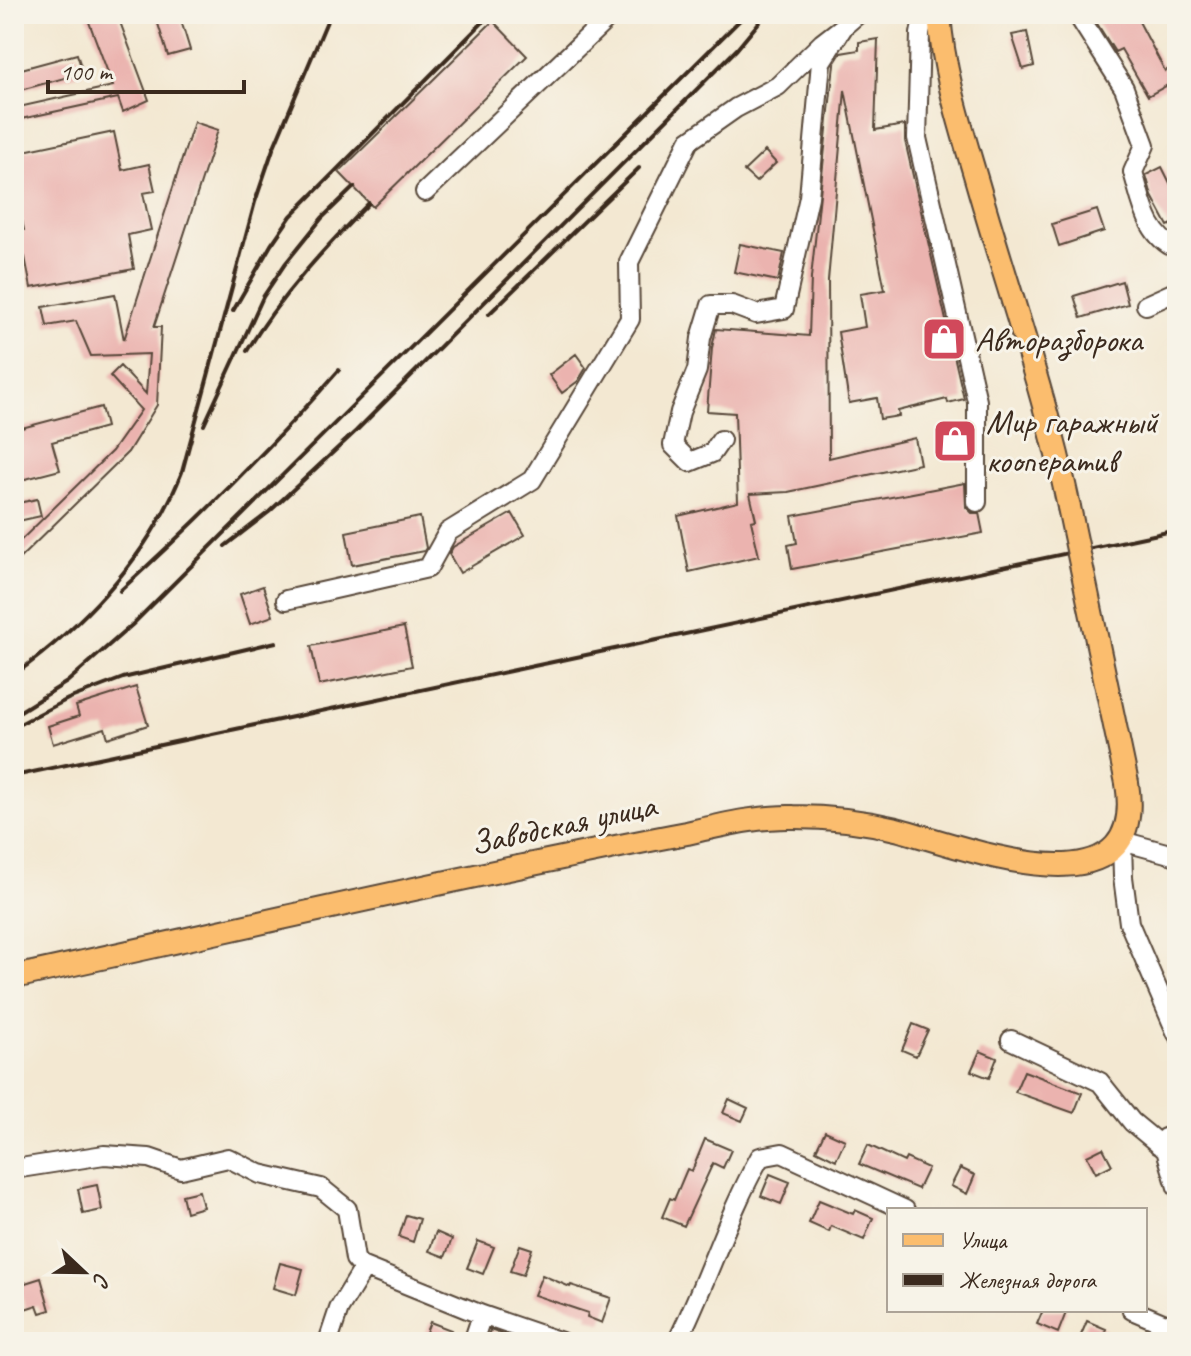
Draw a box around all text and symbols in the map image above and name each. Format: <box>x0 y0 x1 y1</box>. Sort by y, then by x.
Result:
scale bar <box>48 44 244 94</box>
text: 100 m <box>60 57 114 87</box>
shop icon: Авторазборока <box>920 315 968 363</box>
place label: Авторазборока <box>975 318 1144 361</box>
place label: Мир гаражный кооператив <box>986 400 1160 482</box>
shop icon: Мир гаражный кооператив <box>931 417 979 465</box>
street label: Заводская улица <box>466 783 662 865</box>
legend <box>887 1208 1147 1312</box>
text: Улица <box>959 1225 1008 1255</box>
north arrow <box>44 1232 124 1312</box>
text: Железная дорога <box>959 1265 1097 1295</box>
text: С <box>85 1269 117 1292</box>

